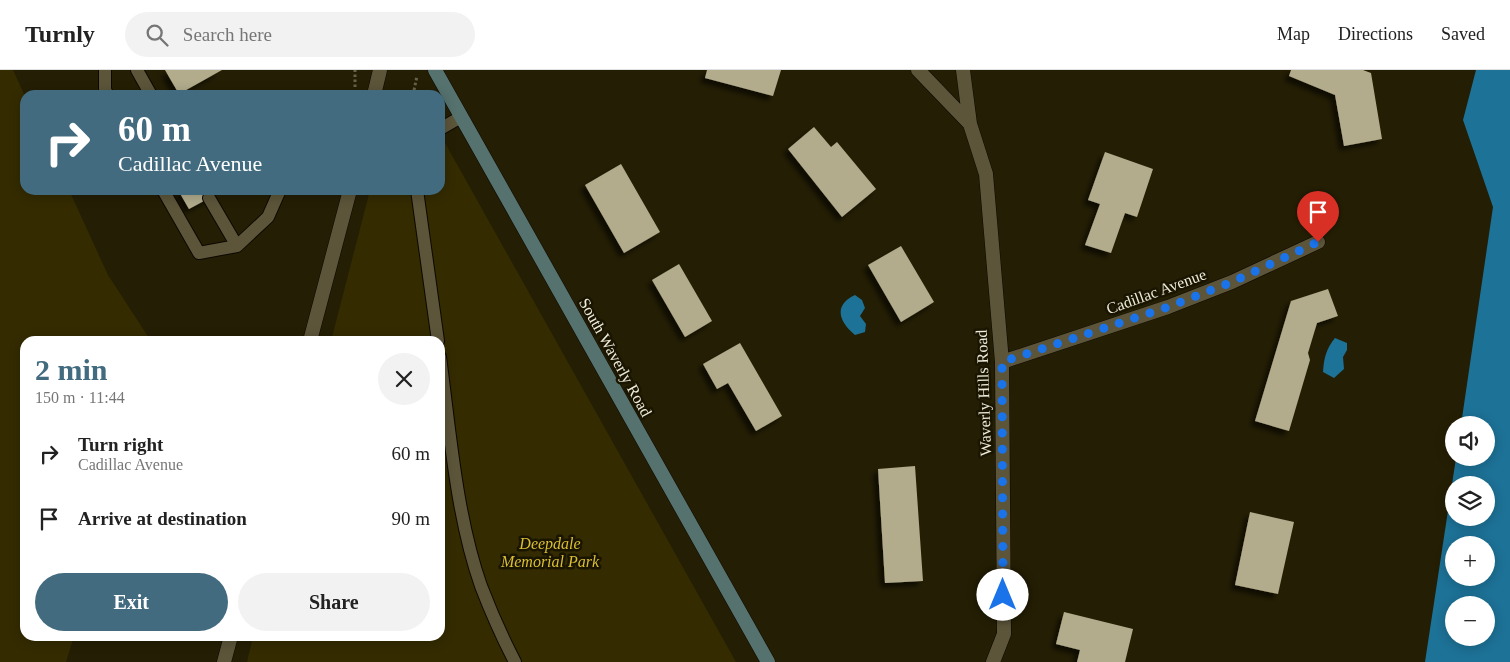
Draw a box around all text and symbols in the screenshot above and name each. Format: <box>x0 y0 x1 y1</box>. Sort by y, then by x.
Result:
search box <box>125 12 475 57</box>
text: Turnly <box>25 21 95 47</box>
icon: search <box>143 21 171 49</box>
text: Search here <box>183 24 272 45</box>
text: Map <box>1277 24 1310 44</box>
text: Directions <box>1338 24 1413 44</box>
text: Saved <box>1441 24 1485 44</box>
icon: right <box>35 110 100 175</box>
text: 60 m <box>118 110 191 149</box>
text: Cadillac Avenue <box>118 151 262 176</box>
pin <box>1297 191 1339 242</box>
icon: arrive <box>1304 198 1332 226</box>
street label: Cadillac Avenue <box>1104 266 1208 317</box>
street label: South Waverly Road <box>575 295 655 420</box>
street label: Waverly Hills Road <box>973 329 995 457</box>
text: 2 min <box>35 353 108 386</box>
button: close <box>378 353 430 405</box>
text: 150 m · 11:44 <box>35 389 125 406</box>
map controls <box>1445 416 1495 646</box>
button: sound <box>1445 416 1495 466</box>
text: Turn right <box>78 434 163 455</box>
icon: right <box>35 440 63 468</box>
text: 60 m <box>391 443 430 464</box>
text: Cadillac Avenue <box>78 456 183 473</box>
button: layers <box>1445 476 1495 526</box>
icon: arrive <box>35 505 63 533</box>
text: Arrive at destination <box>78 508 247 529</box>
text: 90 m <box>391 508 430 529</box>
park label: Deepdale Memorial Park <box>500 535 600 570</box>
button: + <box>1445 536 1495 586</box>
position arrow <box>976 568 1028 620</box>
button: Exit <box>35 573 228 631</box>
button: Share <box>238 573 430 631</box>
button: − <box>1445 596 1495 646</box>

